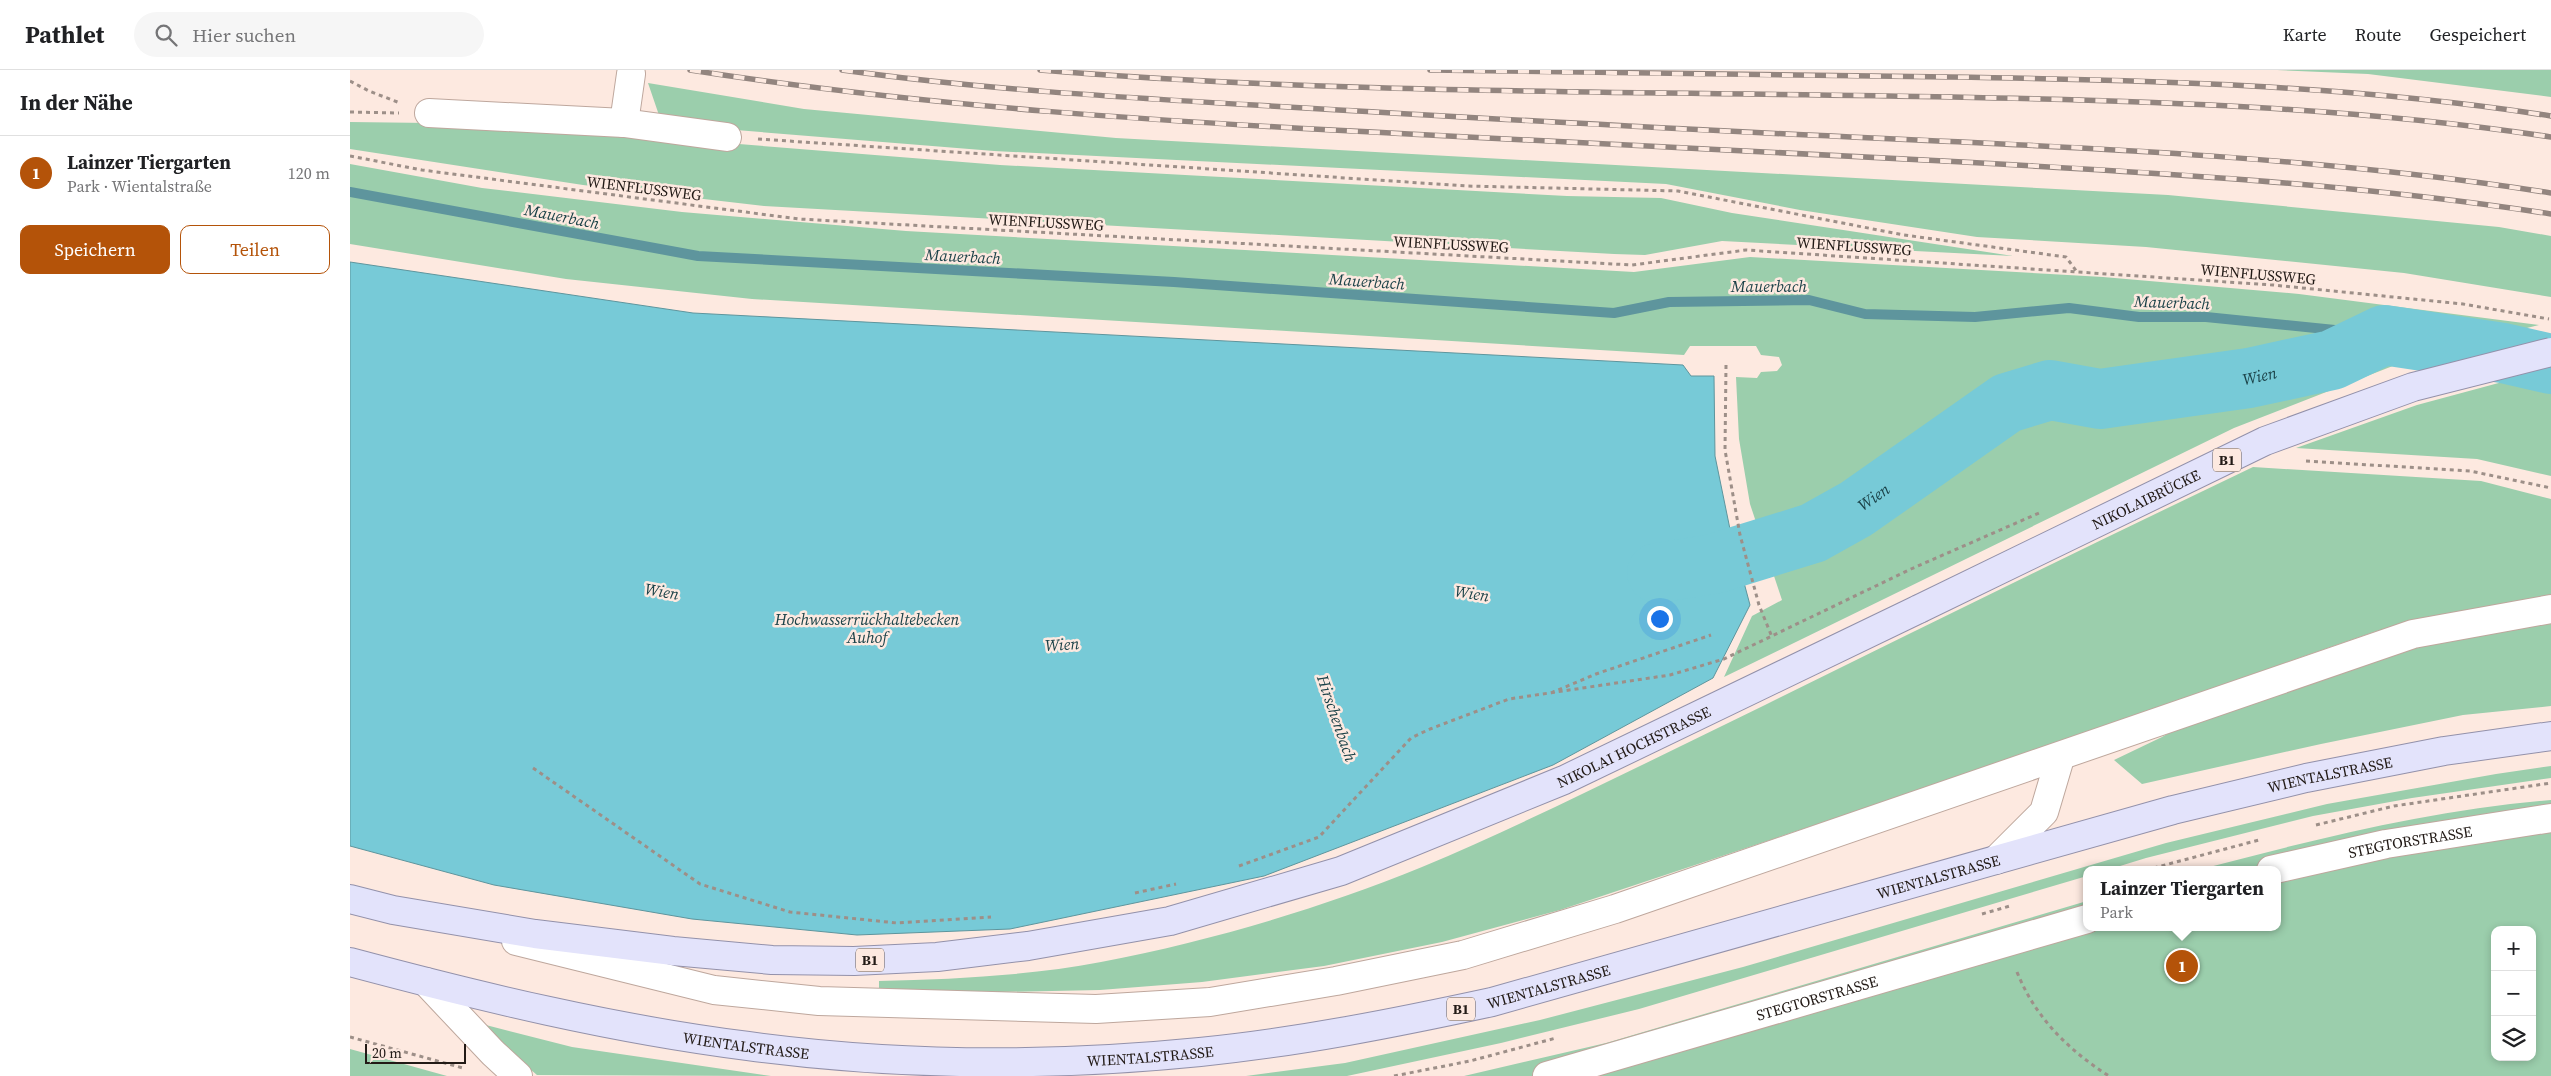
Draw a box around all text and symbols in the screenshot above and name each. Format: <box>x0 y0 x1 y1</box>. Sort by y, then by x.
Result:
search box <box>134 12 484 57</box>
text: Pathlet <box>25 18 104 51</box>
icon: search <box>152 21 180 49</box>
text: Hier suchen <box>192 22 296 48</box>
text: Karte <box>2283 22 2327 47</box>
text: Route <box>2355 22 2401 47</box>
text: Gespeichert <box>2429 22 2526 47</box>
text: In der Nähe <box>20 88 133 117</box>
text: Lainzer Tiergarten <box>67 149 231 175</box>
text: 1 <box>32 162 40 184</box>
text: 120 m <box>288 162 330 184</box>
street label: WIENFLUSSWEG <box>585 171 703 205</box>
text: Park · Wientalstraße <box>67 175 212 197</box>
water label: Mauerbach <box>522 198 602 234</box>
street label: WIENFLUSSWEG <box>988 208 1104 236</box>
button: Speichern <box>20 225 170 274</box>
button: Teilen <box>180 225 330 274</box>
street label: WIENFLUSSWEG <box>1393 230 1509 258</box>
street label: WIENFLUSSWEG <box>1796 231 1912 261</box>
water label: Mauerbach <box>924 243 1002 269</box>
street label: WIENFLUSSWEG <box>2199 258 2317 290</box>
water label: Mauerbach <box>1327 267 1406 295</box>
water label: Mauerbach <box>1730 275 1807 297</box>
water label: Mauerbach <box>2133 290 2211 314</box>
water label: Wien <box>2240 361 2279 390</box>
road number: B1 <box>2213 448 2241 472</box>
street label: NIKOLAIBRÜCKE <box>2088 464 2203 534</box>
water label: Wien <box>1853 478 1894 516</box>
water label: Wien <box>643 577 681 605</box>
water label: Wien <box>1453 579 1491 607</box>
your location <box>1647 606 1673 632</box>
water label: Hochwasserrückhaltebecken Auhof <box>774 608 959 648</box>
water label: Wien <box>1044 632 1080 656</box>
water label: Hirschenbach <box>1312 671 1362 765</box>
street label: NIKOLAI HOCHSTRASSE <box>1554 701 1714 792</box>
street label: WIENTALSTRASSE <box>2265 751 2394 797</box>
street label: STEGTORSTRASSE <box>2346 820 2473 863</box>
street label: WIENTALSTRASSE <box>1874 849 2002 904</box>
popup <box>2083 866 2281 931</box>
text: Lainzer Tiergarten <box>2100 875 2264 901</box>
text: Park <box>2100 901 2133 923</box>
map controls <box>2491 926 2536 1061</box>
button: + <box>2491 926 2536 971</box>
pin: 1 <box>2166 947 2198 985</box>
road number: B1 <box>856 948 884 972</box>
street label: WIENTALSTRASSE <box>1484 959 1612 1013</box>
street label: STEGTORSTRASSE <box>1754 970 1880 1025</box>
button: − <box>2491 971 2536 1016</box>
road number: B1 <box>1447 998 1475 1021</box>
button: layers <box>2491 1016 2536 1061</box>
street label: WIENTALSTRASSE <box>681 1026 810 1064</box>
street label: WIENTALSTRASSE <box>1086 1040 1215 1071</box>
scale bar <box>365 1041 466 1064</box>
text: 20 m <box>372 1043 402 1063</box>

